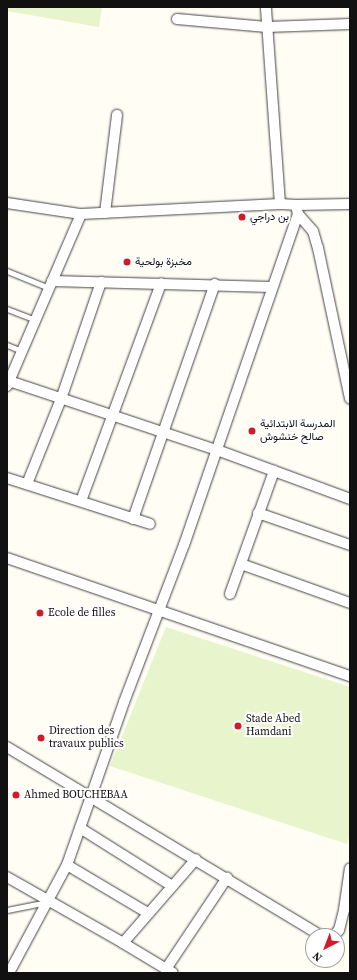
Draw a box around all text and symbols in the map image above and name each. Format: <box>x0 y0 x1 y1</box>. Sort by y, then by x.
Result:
place label: بن دراجي <box>250 210 289 224</box>
marker: بن دراجي <box>237 212 247 222</box>
place label: مخبزة بولحية <box>135 255 192 269</box>
marker: مخبزة بولحية <box>122 257 132 267</box>
place label: المدرسة الابتدائية صالح خنشوش <box>260 418 335 444</box>
marker: المدرسة الابتدائية صالح خنشوش <box>247 426 257 436</box>
place label: Ecole de filles <box>48 606 115 620</box>
marker: Ecole de filles <box>35 608 45 618</box>
place label: Stade Abed Hamdani <box>246 713 301 739</box>
marker: Stade Abed Hamdani <box>233 721 243 731</box>
place label: Direction des travaux publics <box>49 725 124 751</box>
marker: Direction des travaux publics <box>36 733 46 743</box>
place label: Ahmed BOUCHEBAA <box>24 788 128 802</box>
marker: Ahmed BOUCHEBAA <box>11 790 21 800</box>
north arrow <box>305 928 345 968</box>
text: N <box>309 948 325 965</box>

